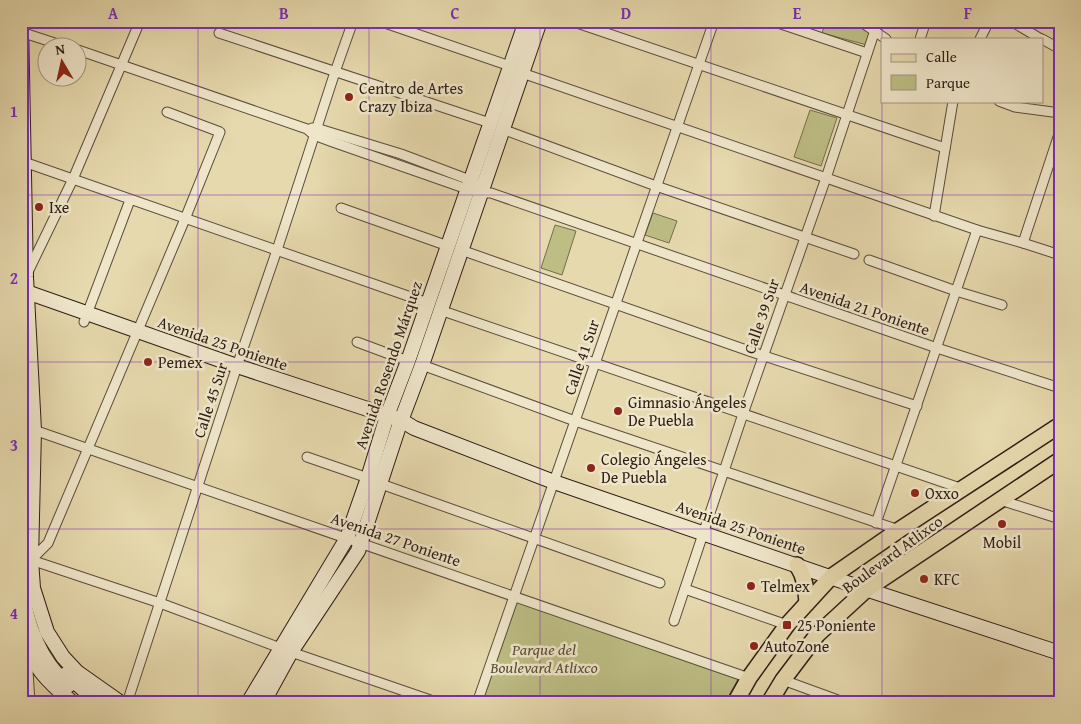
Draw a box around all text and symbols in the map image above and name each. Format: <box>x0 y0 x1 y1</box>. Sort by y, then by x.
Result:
text: A <box>108 1 119 25</box>
text: B <box>279 1 289 25</box>
text: C <box>450 1 460 25</box>
text: D <box>621 1 631 25</box>
text: E <box>793 1 802 25</box>
text: F <box>964 1 972 25</box>
north arrow <box>38 38 88 88</box>
text: N <box>54 38 67 60</box>
legend <box>881 38 1044 102</box>
text: Calle <box>926 46 957 67</box>
text: Parque <box>926 72 970 93</box>
place label: Centro de Artes Crazy Ibiza <box>359 76 463 118</box>
marker: Centro de Artes Crazy Ibiza <box>343 91 355 103</box>
text: 1 <box>10 99 18 123</box>
place label: Ixe <box>49 195 69 219</box>
marker: Ixe <box>33 201 45 213</box>
text: 2 <box>10 266 18 290</box>
street label: Calle 39 Sur <box>737 275 785 357</box>
street label: Avenida 21 Poniente <box>797 275 933 341</box>
street label: Avenida Rosendo Márquez <box>348 278 428 452</box>
street label: Avenida 25 Poniente <box>155 310 291 376</box>
street label: Calle 41 Sur <box>557 316 605 398</box>
place label: Pemex <box>158 350 203 374</box>
marker: Pemex <box>142 356 154 368</box>
street label: Calle 45 Sur <box>186 359 234 441</box>
place label: Gimnasio Ángeles De Puebla <box>628 390 747 432</box>
marker: Gimnasio Ángeles De Puebla <box>612 405 624 417</box>
text: 3 <box>10 433 18 457</box>
place label: Colegio Ángeles De Puebla <box>601 447 707 489</box>
marker: Colegio Ángeles De Puebla <box>585 462 597 474</box>
place label: Oxxo <box>925 481 959 505</box>
marker: Oxxo <box>909 487 921 499</box>
street label: Avenida 25 Poniente <box>673 494 809 560</box>
street label: Avenida 27 Poniente <box>328 506 464 572</box>
street label: Boulevard Atlixco <box>837 509 947 599</box>
marker: Mobil <box>996 518 1008 530</box>
place label: Mobil <box>983 530 1022 554</box>
place label: KFC <box>934 567 960 591</box>
marker: KFC <box>918 573 930 585</box>
place label: Telmex <box>761 574 811 598</box>
marker: Telmex <box>745 580 757 592</box>
text: 4 <box>10 601 18 625</box>
place label: 25 Poniente <box>797 613 876 637</box>
marker: 25 Poniente <box>781 619 793 631</box>
place label: AutoZone <box>764 634 829 658</box>
park label: Parque del Boulevard Atlixco <box>489 637 598 679</box>
marker: AutoZone <box>748 640 760 652</box>

